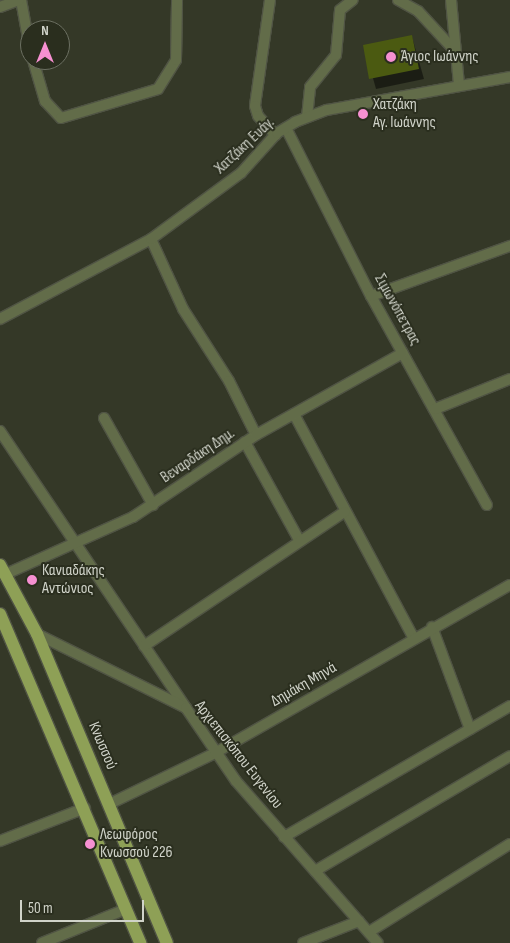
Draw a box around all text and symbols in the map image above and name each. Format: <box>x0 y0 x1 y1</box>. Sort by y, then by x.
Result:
north arrow <box>20 20 70 70</box>
text: N <box>41 22 49 39</box>
place label: Άγιος Ιωάννης <box>401 47 479 67</box>
marker: Άγιος Ιωάννης <box>385 51 397 63</box>
place label: Χατζάκη Αγ. Ιωάννης <box>373 95 436 133</box>
marker: Χατζάκη Αγ. Ιωάννης <box>357 108 369 120</box>
street label: Χατζάκη Ευάγ. <box>211 114 279 178</box>
street label: Σιμωνόπετρας <box>370 271 424 349</box>
street label: Βεναρδάκη Δημ. <box>157 424 239 488</box>
place label: Κανιαδάκης Αντώνιος <box>42 561 105 599</box>
marker: Κανιαδάκης Αντώνιος <box>26 574 38 586</box>
street label: Δημάκη Μηνά <box>268 659 340 711</box>
street label: Αρχιεπισκόπου Ευγενίου <box>190 697 286 813</box>
street label: Κνωσσού <box>83 719 121 773</box>
place label: Λεωφόρος Κνωσσού 226 <box>100 825 173 863</box>
marker: Λεωφόρος Κνωσσού 226 <box>84 838 96 850</box>
scale bar <box>22 890 146 922</box>
text: 50 m <box>28 899 53 918</box>

